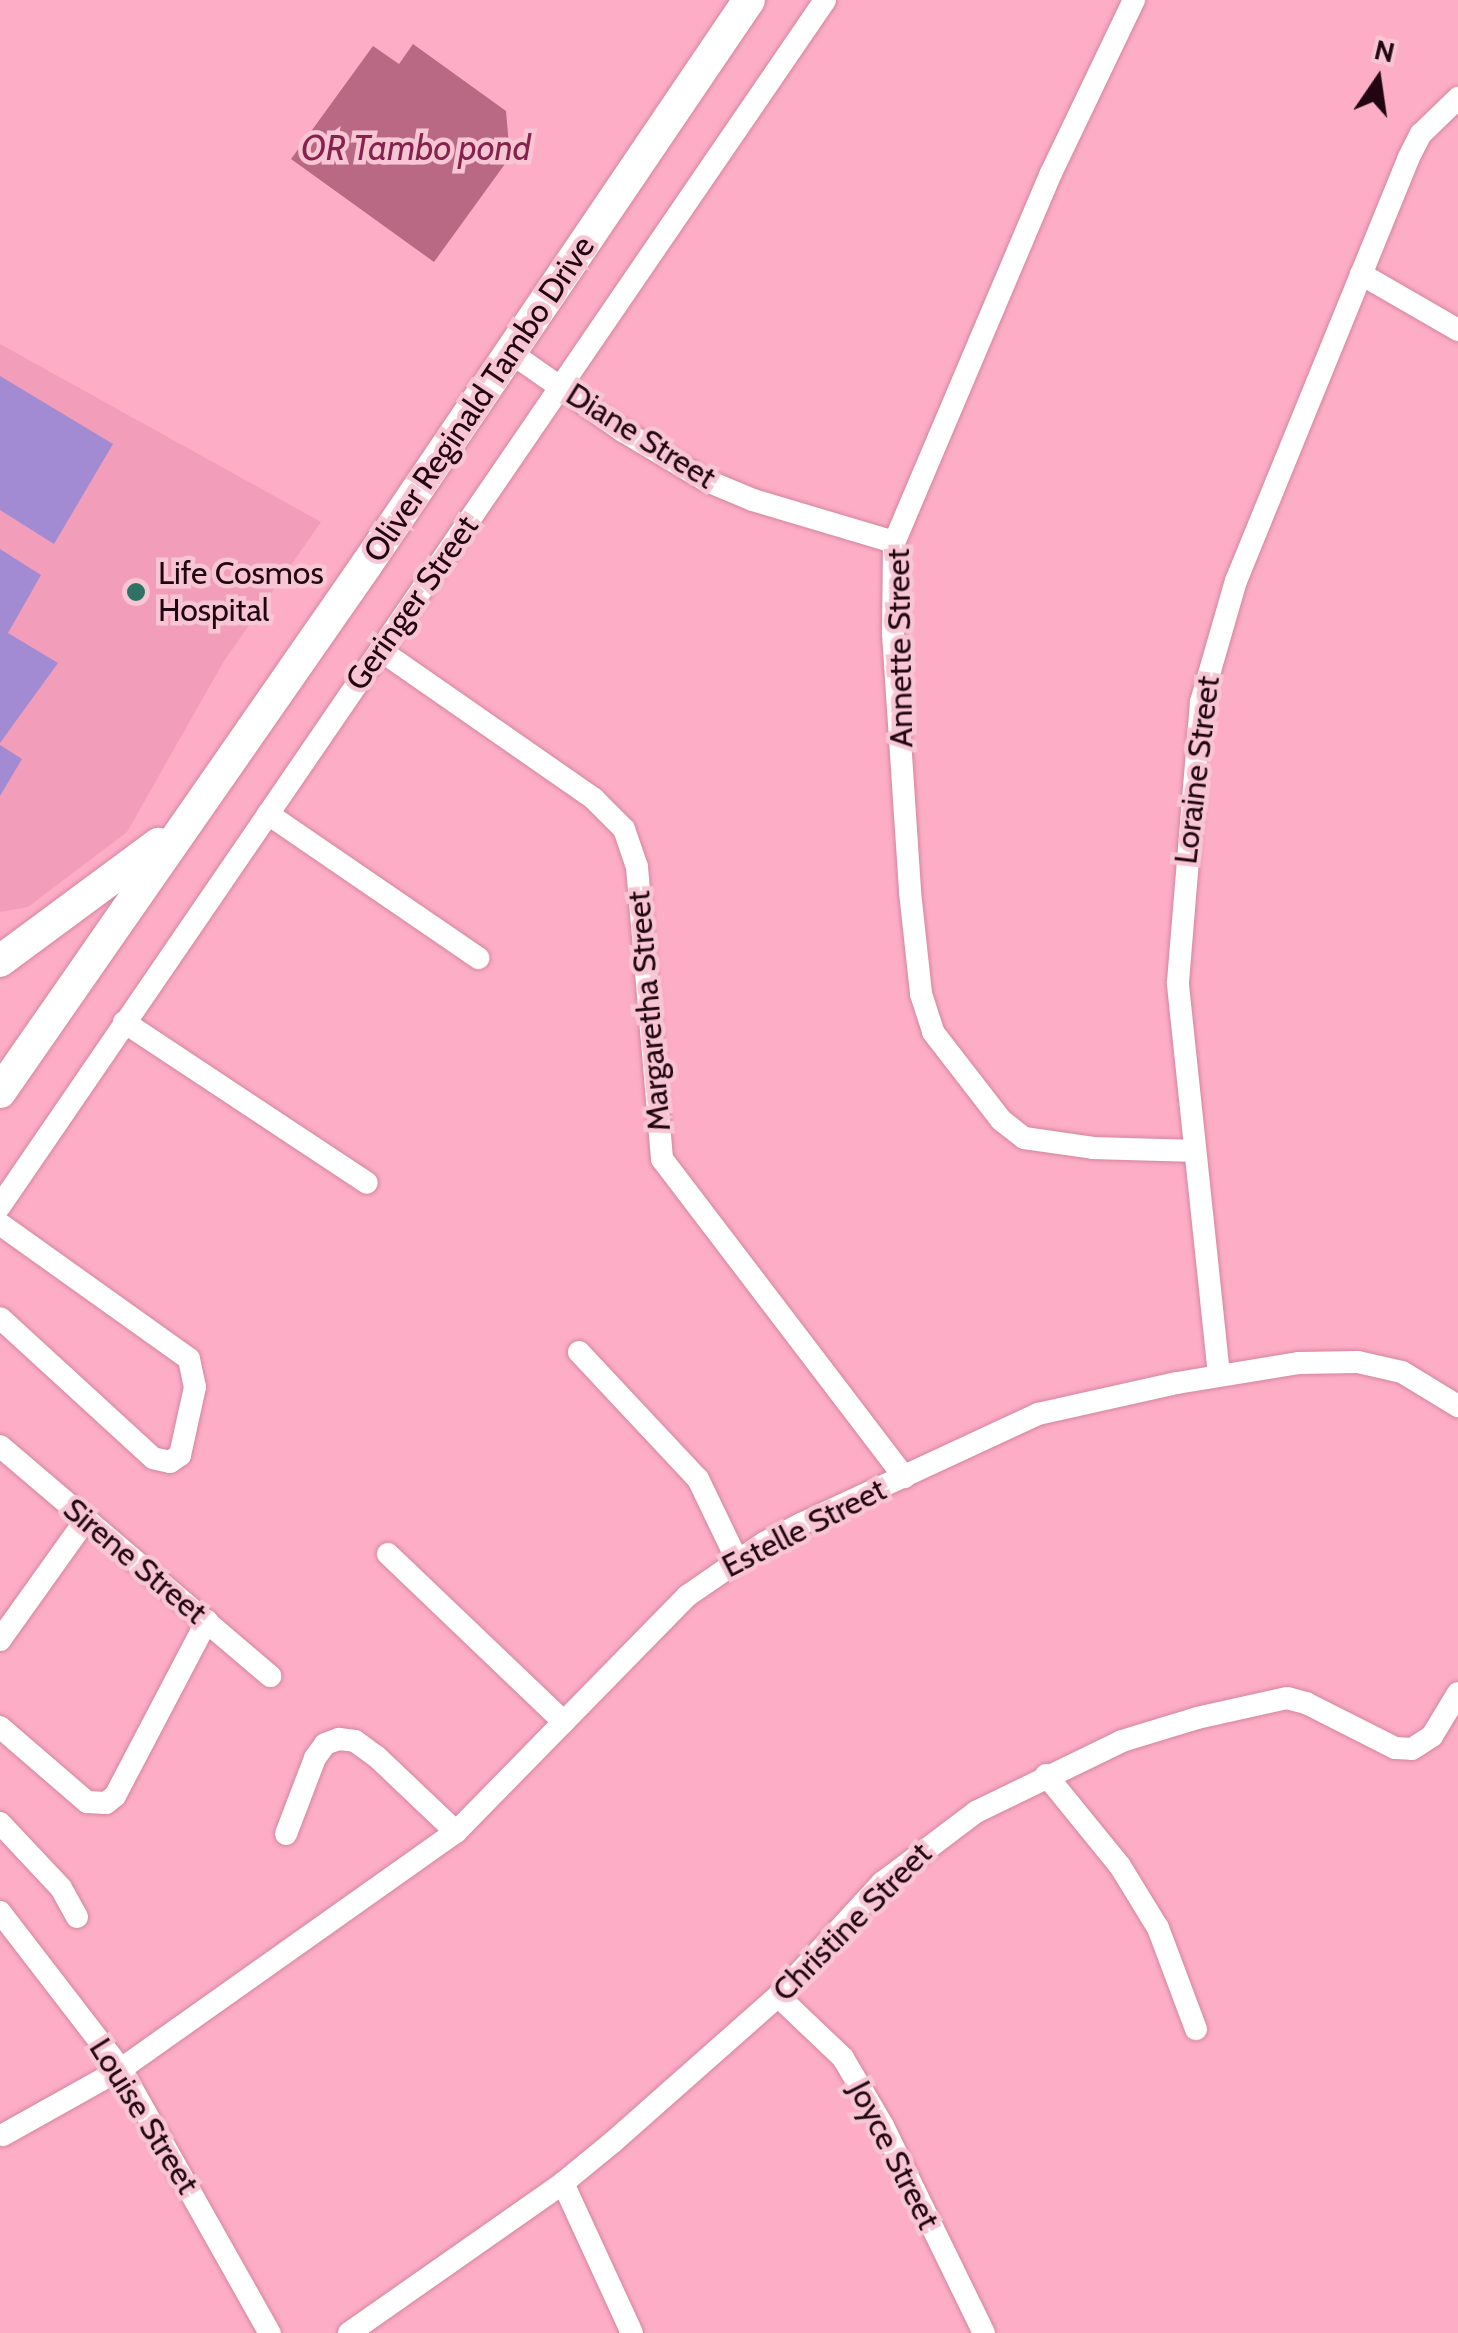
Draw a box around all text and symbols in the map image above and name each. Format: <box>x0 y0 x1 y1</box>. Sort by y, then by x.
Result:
north arrow <box>1328 30 1428 130</box>
text: N <box>1371 32 1398 70</box>
water label: OR Tambo pond <box>301 127 531 169</box>
street label: Oliver Reginald Tambo Drive <box>355 229 603 569</box>
street label: Diane Street <box>559 375 723 497</box>
street label: Geringer Street <box>338 508 486 698</box>
street label: Annette Street <box>879 548 921 748</box>
place label: Life Cosmos Hospital <box>158 555 324 630</box>
marker: Life Cosmos Hospital <box>123 579 149 605</box>
street label: Loraine Street <box>1166 674 1228 866</box>
street label: Margaretha Street <box>619 889 679 1133</box>
street label: Estelle Street <box>716 1470 892 1586</box>
street label: Sirene Street <box>56 1490 214 1632</box>
street label: Christine Street <box>765 1835 939 2009</box>
street label: Louise Street <box>81 2031 207 2201</box>
street label: Joyce Street <box>840 2075 948 2235</box>

